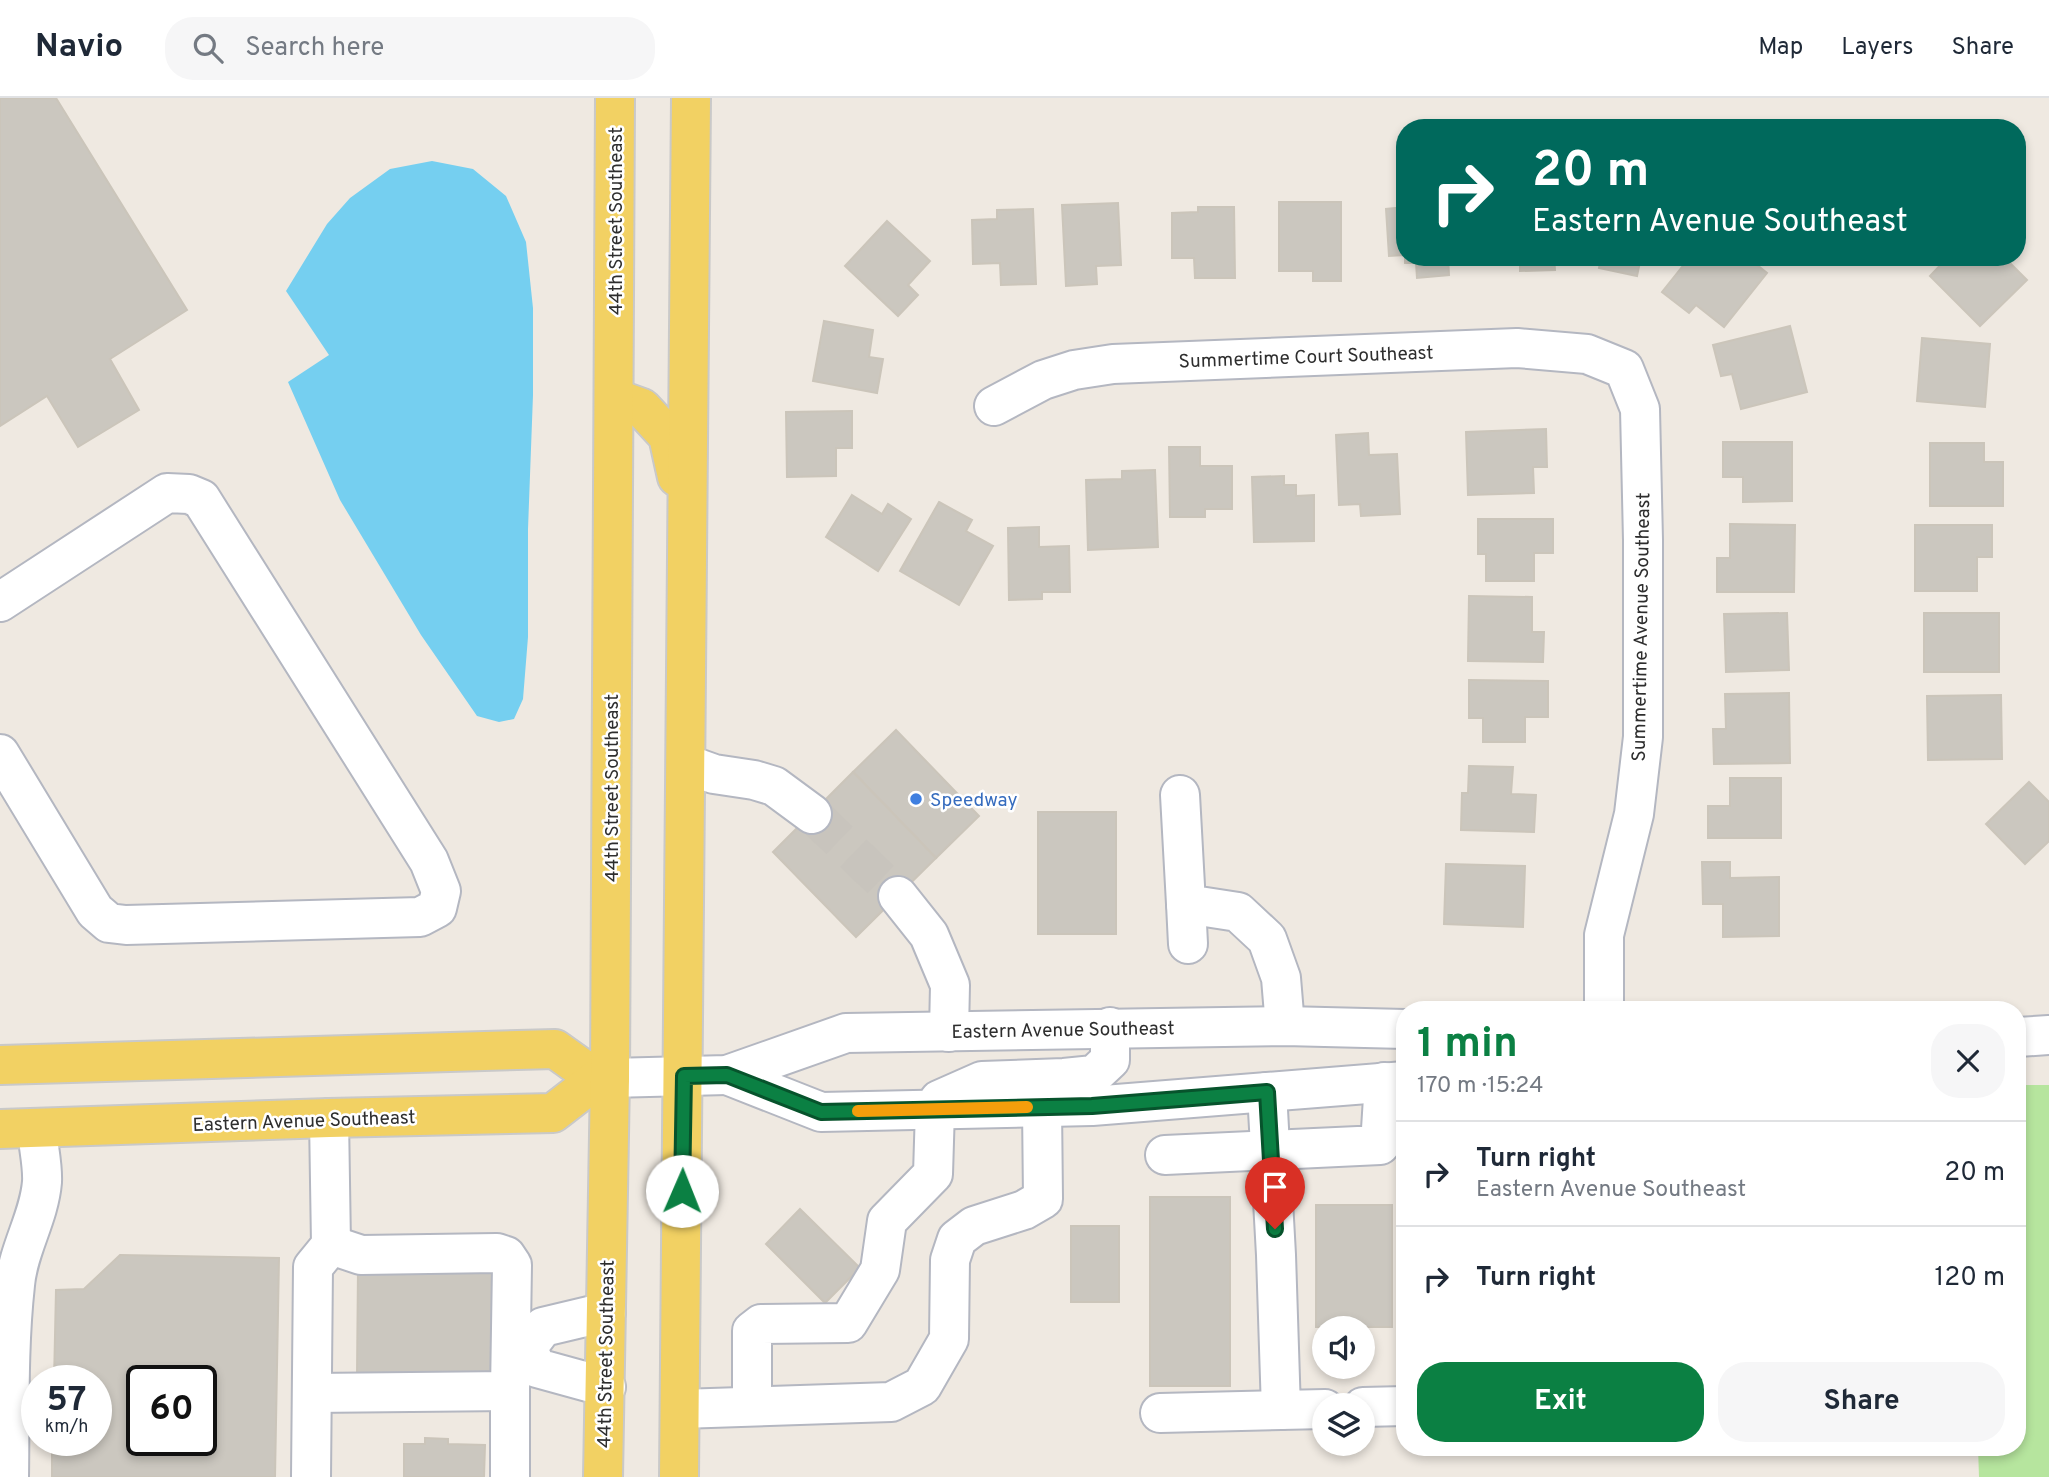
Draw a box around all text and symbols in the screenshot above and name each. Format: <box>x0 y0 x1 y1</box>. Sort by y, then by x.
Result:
search box <box>165 17 655 80</box>
text: Navio <box>35 27 123 69</box>
icon: search <box>189 29 227 67</box>
text: Search here <box>245 32 384 65</box>
text: Map <box>1758 33 1803 63</box>
text: Layers <box>1841 33 1913 63</box>
text: Share <box>1951 33 2014 63</box>
street label: 44th Street Southeast <box>605 127 629 315</box>
text: 20 m <box>1532 142 1649 204</box>
icon: right <box>1417 147 1508 238</box>
text: Eastern Avenue Southeast <box>1532 203 1908 243</box>
street label: Summertime Court Southeast <box>1178 342 1434 374</box>
street label: Summertime Avenue Southeast <box>1628 492 1656 762</box>
street label: 44th Street Southeast <box>601 694 625 882</box>
place label: Speedway <box>930 789 1018 813</box>
marker: Speedway <box>908 791 924 807</box>
street label: Eastern Avenue Southeast <box>951 1017 1175 1045</box>
text: 1 min <box>1417 1019 1518 1072</box>
button: close <box>1931 1024 2005 1098</box>
text: 170 m · 15:24 <box>1417 1072 1543 1101</box>
street label: Eastern Avenue Southeast <box>192 1106 416 1138</box>
text: Turn right <box>1476 1143 1596 1176</box>
position arrow <box>645 1154 719 1228</box>
icon: right <box>1417 1155 1455 1193</box>
pin <box>1245 1157 1305 1229</box>
text: 20 m <box>1944 1157 2005 1190</box>
icon: arrive <box>1256 1168 1294 1206</box>
text: Eastern Avenue Southeast <box>1476 1176 1746 1205</box>
street label: 44th Street Southeast <box>593 1260 621 1448</box>
icon: right <box>1417 1260 1455 1298</box>
text: Turn right <box>1476 1262 1596 1295</box>
text: 120 m <box>1935 1262 2005 1295</box>
map controls <box>1312 1316 1375 1456</box>
button: sound <box>1312 1316 1375 1379</box>
button: Exit <box>1417 1362 1704 1442</box>
button: Share <box>1718 1362 2005 1442</box>
speed limit sign: 60 <box>126 1365 217 1456</box>
text: 57 <box>46 1379 87 1423</box>
button: layers <box>1312 1393 1375 1456</box>
text: km/h <box>45 1416 88 1439</box>

